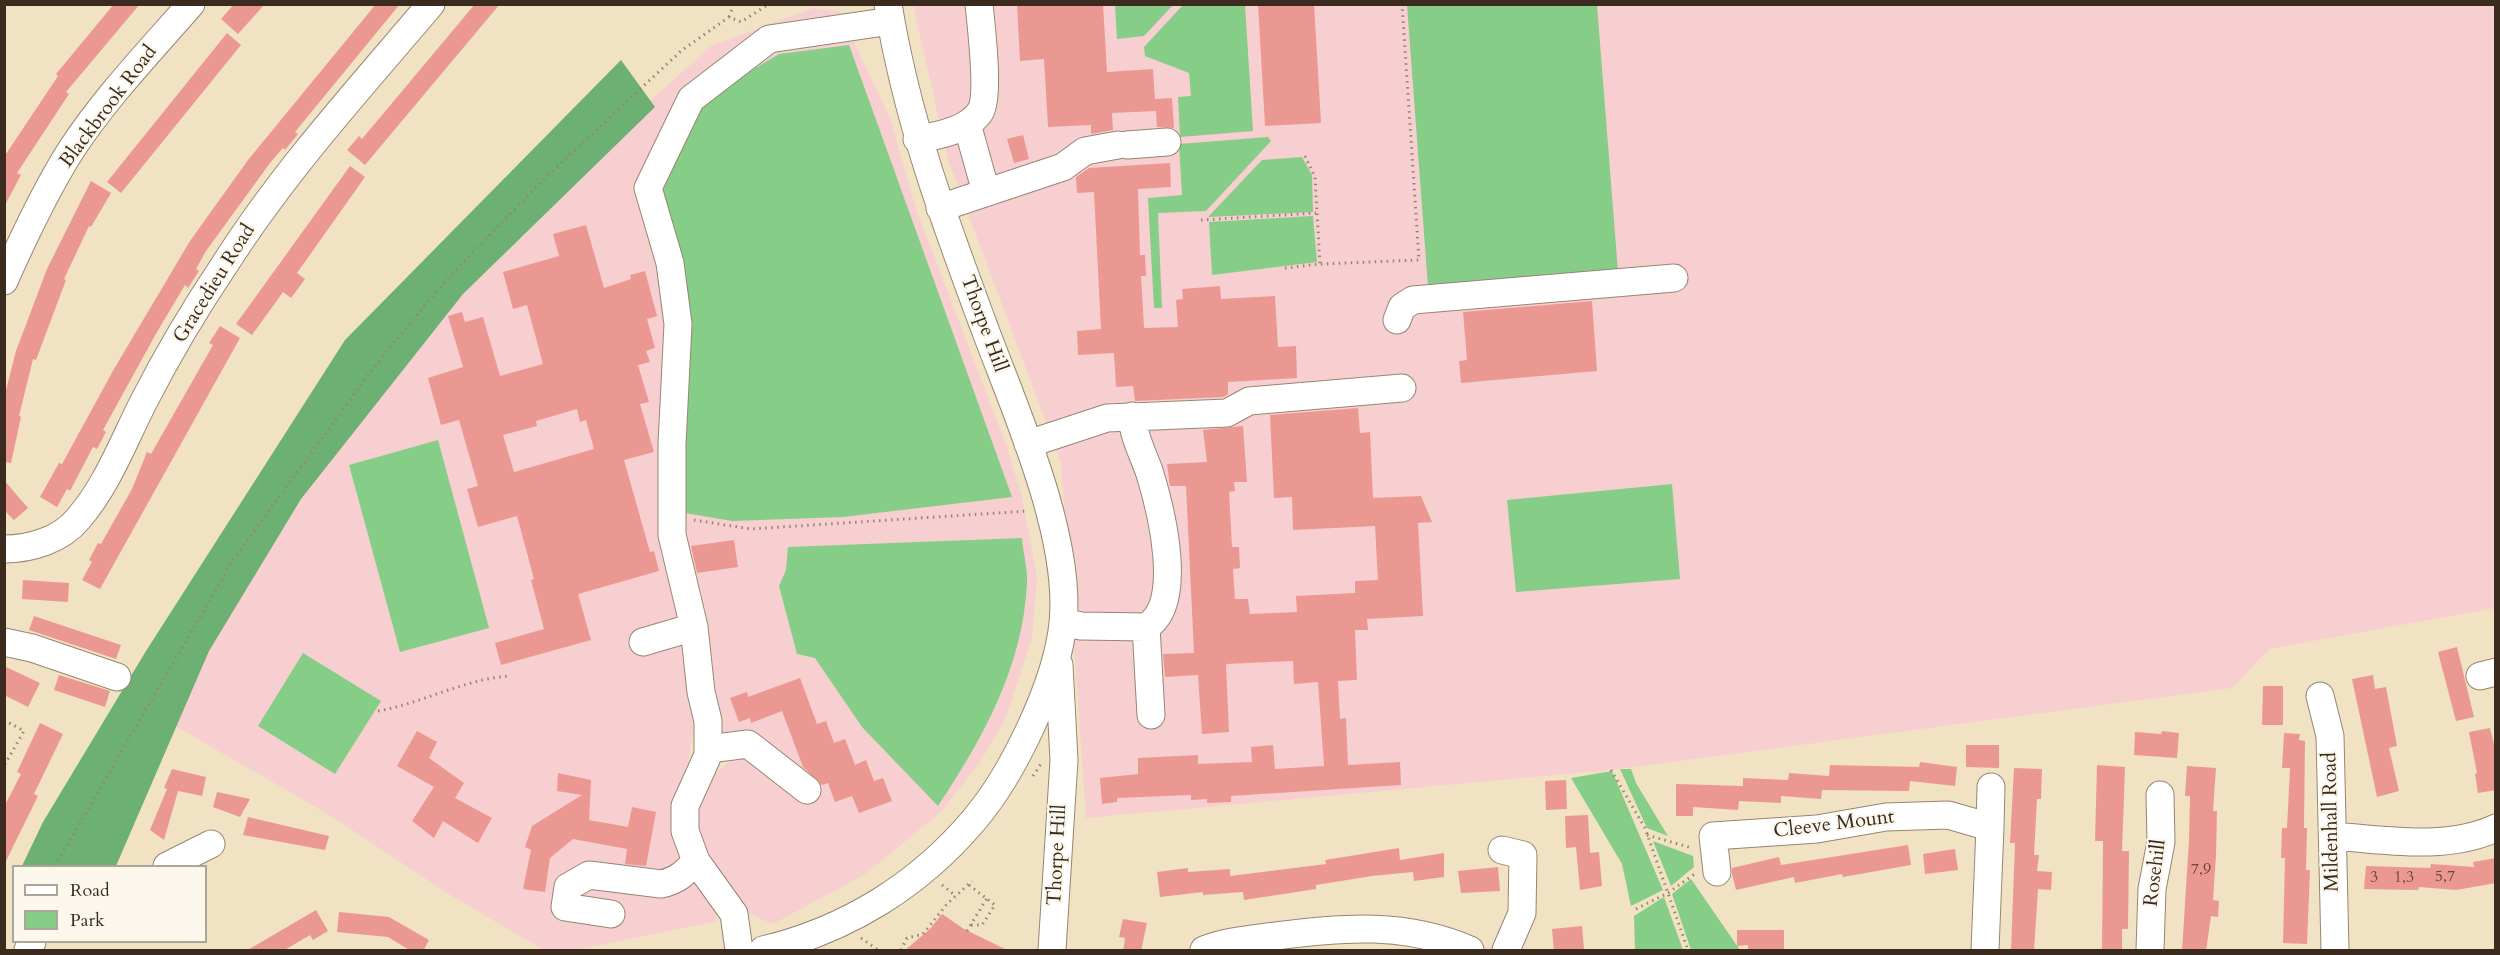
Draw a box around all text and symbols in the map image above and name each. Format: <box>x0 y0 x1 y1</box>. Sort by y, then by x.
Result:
street label: Blackbrook Road <box>55 41 163 173</box>
street label: Gracedieu Road <box>169 220 261 348</box>
street label: Thorpe Hill <box>954 272 1012 376</box>
street label: Mildenhall Road <box>2319 752 2345 892</box>
street label: Thorpe Hill <box>1043 804 1073 906</box>
street label: Cleeve Mount <box>1772 806 1896 844</box>
street label: Rosehill <box>2140 838 2172 908</box>
house number: 7,9 <box>2191 860 2211 880</box>
legend <box>12 865 207 943</box>
house number: 5,7 <box>2435 867 2455 887</box>
house number: 3 <box>2370 868 2378 888</box>
house number: 1,3 <box>2394 868 2414 888</box>
text: Road <box>70 878 110 903</box>
text: Park <box>70 908 105 933</box>

